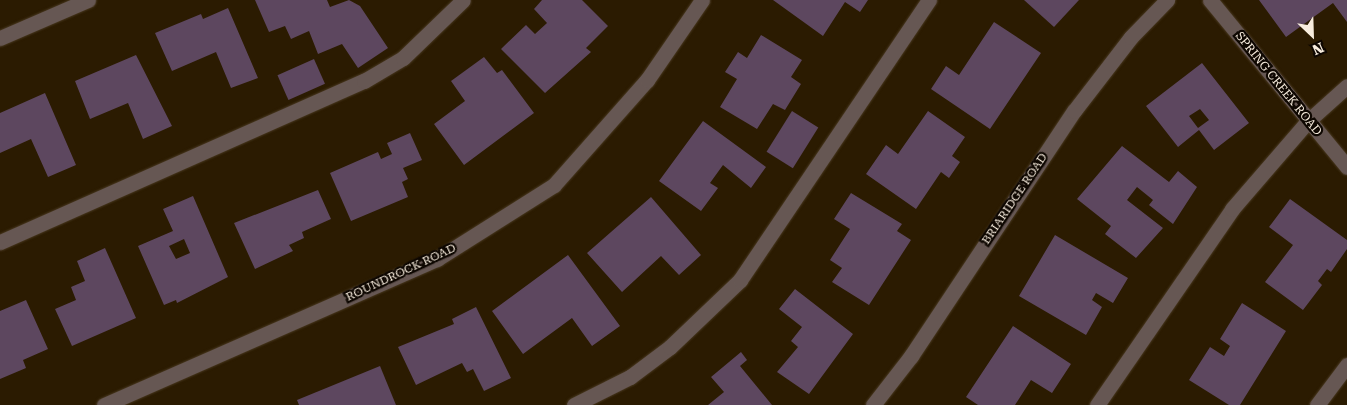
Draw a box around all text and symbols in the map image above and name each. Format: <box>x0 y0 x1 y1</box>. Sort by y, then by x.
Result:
north arrow <box>1287 10 1337 60</box>
street label: SPRING CREEK ROAD <box>1232 29 1324 139</box>
street label: BRIARIDGE ROAD <box>979 151 1051 247</box>
street label: ROUNDROCK ROAD <box>344 241 458 305</box>

